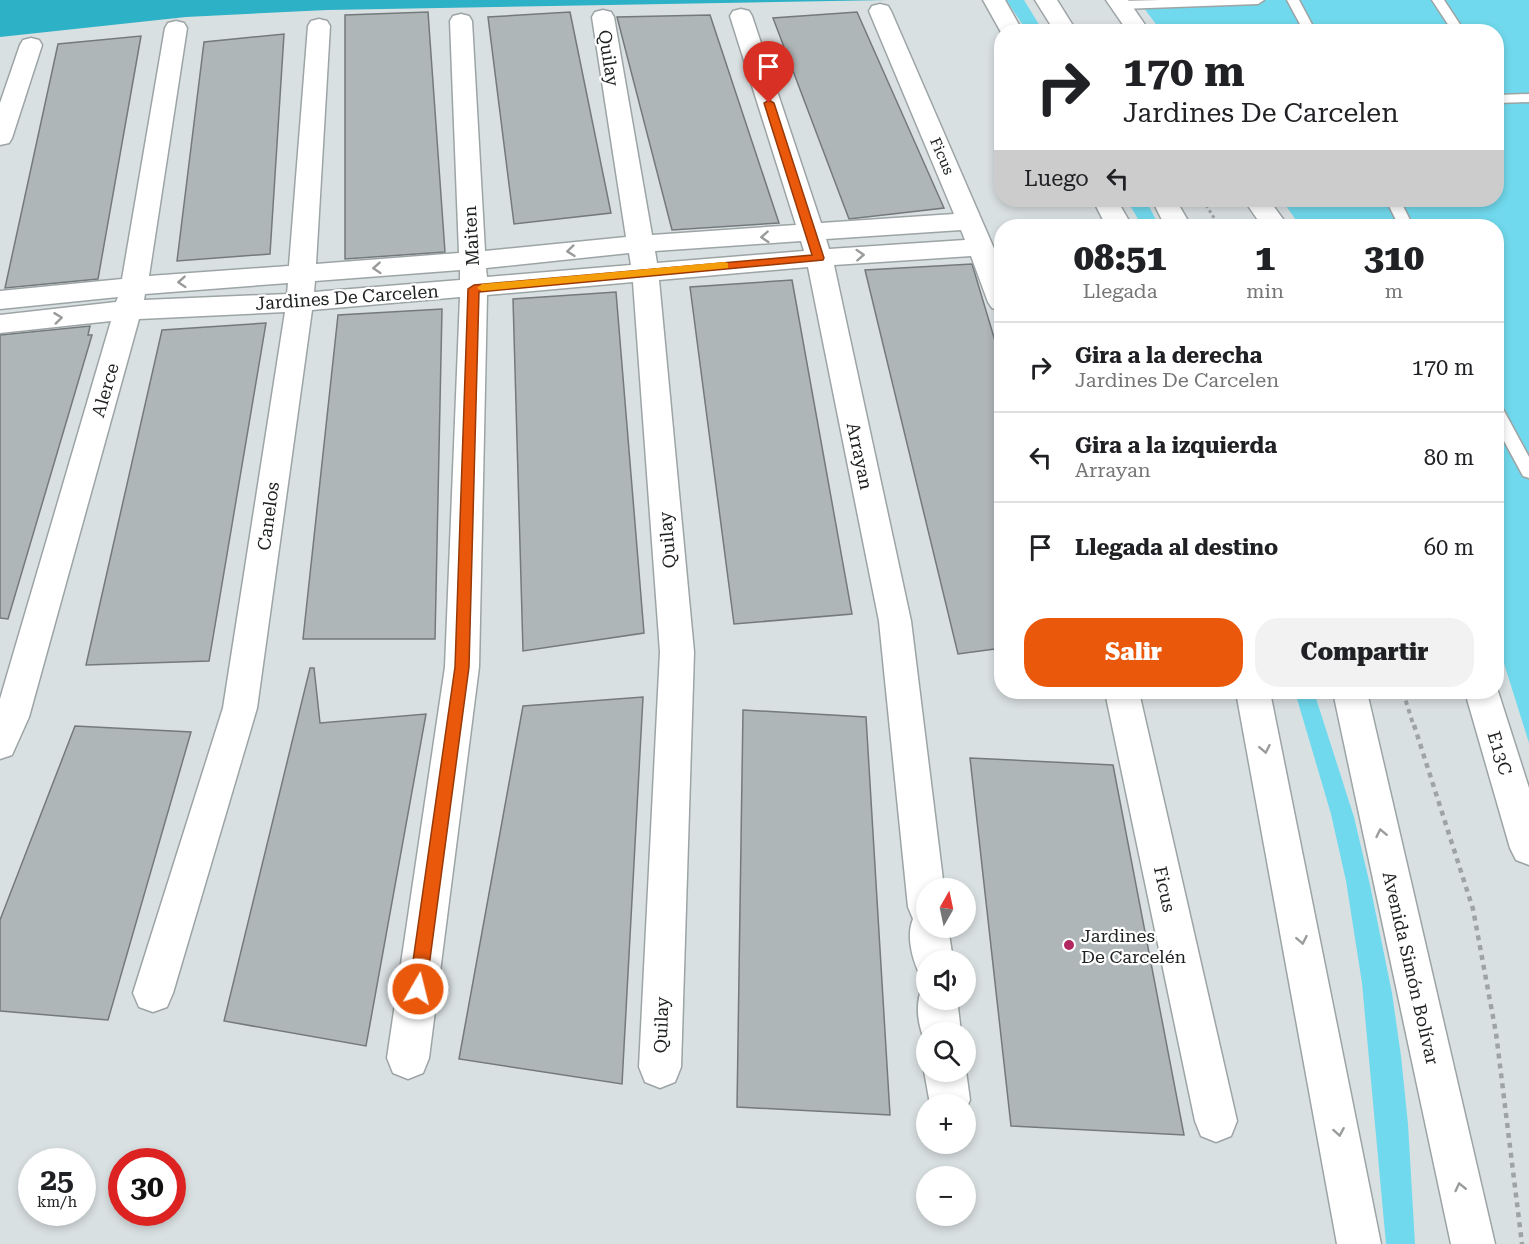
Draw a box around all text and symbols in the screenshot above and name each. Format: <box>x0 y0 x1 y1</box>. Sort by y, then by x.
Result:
street label: Quilay <box>594 28 624 88</box>
pin <box>743 41 794 103</box>
text: 170 m <box>1123 47 1245 96</box>
icon: right <box>1024 48 1102 126</box>
icon: arrive <box>752 50 785 83</box>
text: Jardines De Carcelen <box>1123 97 1399 129</box>
street label: Ficus <box>926 135 958 177</box>
icon: left <box>1101 162 1134 195</box>
text: Luego <box>1024 166 1089 191</box>
street label: Maiten <box>459 205 483 267</box>
one-way arrow <box>761 230 770 243</box>
text: 08:51 <box>1074 237 1166 279</box>
text: 1 <box>1255 237 1275 279</box>
text: 310 <box>1364 237 1424 279</box>
one-way arrow <box>566 244 576 257</box>
one-way arrow <box>855 249 864 262</box>
one-way arrow <box>372 261 381 274</box>
one-way arrow <box>178 276 187 289</box>
text: Llegada <box>1083 279 1158 303</box>
text: min <box>1246 279 1284 303</box>
text: m <box>1385 279 1403 303</box>
street label: Jardines De Carcelen <box>255 280 440 314</box>
one-way arrow <box>54 312 63 325</box>
text: Gira a la derecha <box>1075 343 1262 368</box>
icon: right <box>1024 351 1057 384</box>
text: 170 m <box>1411 355 1474 380</box>
street label: Alerce <box>87 360 123 420</box>
text: Jardines De Carcelen <box>1075 368 1279 392</box>
street label: Arrayan <box>843 420 877 492</box>
text: Gira a la izquierda <box>1075 433 1277 458</box>
icon: left <box>1024 441 1057 474</box>
text: 80 m <box>1424 445 1474 470</box>
text: Arrayan <box>1075 458 1151 482</box>
street label: Canelos <box>253 480 283 552</box>
street label: Quilay <box>654 510 680 569</box>
icon: arrive <box>1024 531 1057 564</box>
text: Llegada al destino <box>1075 535 1278 560</box>
text: 60 m <box>1424 535 1474 560</box>
button: Salir <box>1024 618 1243 687</box>
button: Compartir <box>1255 618 1474 687</box>
street label: E13C <box>1483 729 1517 777</box>
one-way arrow <box>1258 744 1271 754</box>
one-way arrow <box>1376 828 1389 838</box>
street label: Ficus <box>1150 864 1180 914</box>
street label: Avenida Simón Bolívar <box>1379 869 1443 1067</box>
north arrow <box>916 878 976 938</box>
map controls <box>916 878 976 1226</box>
place label: Jardines De Carcelén <box>1081 925 1187 967</box>
one-way arrow <box>1295 935 1308 945</box>
marker: Jardines De Carcelén <box>1062 938 1076 952</box>
button: sound <box>916 950 976 1010</box>
position arrow <box>386 957 450 1021</box>
street label: Quilay <box>650 996 672 1054</box>
button: search <box>916 1022 976 1082</box>
button: + <box>916 1094 976 1154</box>
one-way arrow <box>1332 1127 1344 1137</box>
speed limit sign: 30 <box>108 1148 186 1226</box>
text: 25 <box>40 1162 74 1197</box>
button: − <box>916 1166 976 1226</box>
one-way arrow <box>1455 1182 1468 1192</box>
text: km/h <box>37 1193 77 1211</box>

